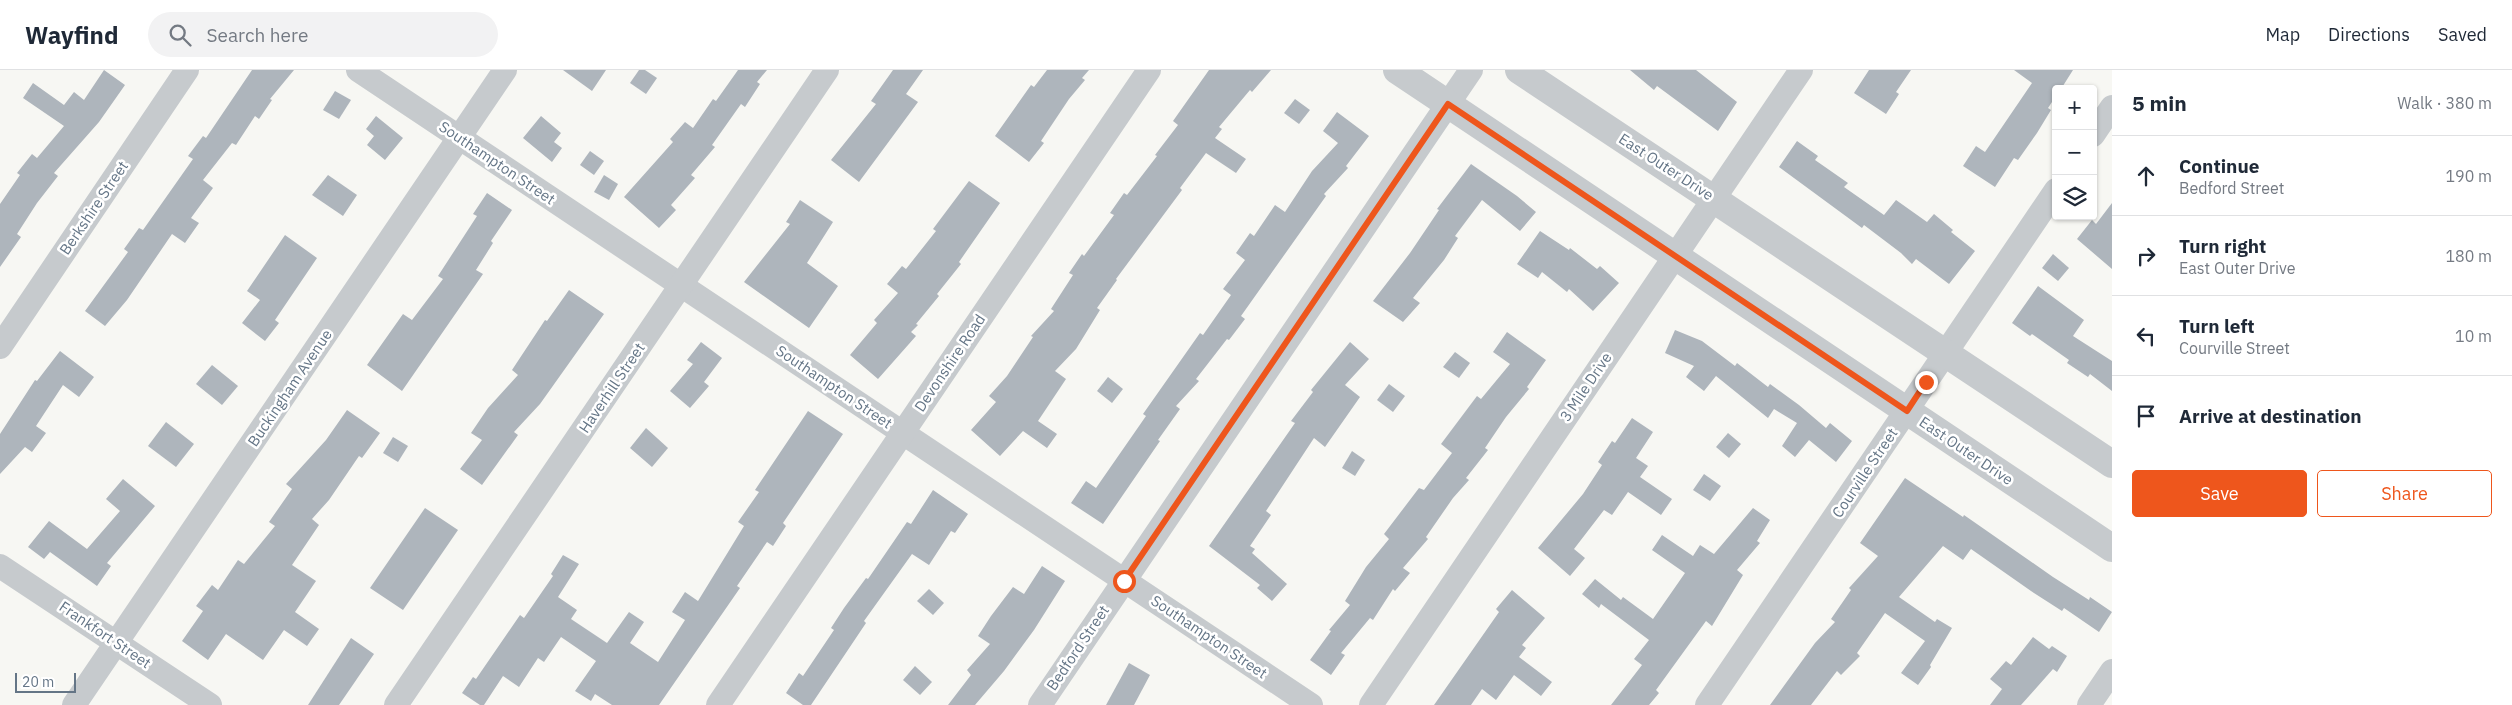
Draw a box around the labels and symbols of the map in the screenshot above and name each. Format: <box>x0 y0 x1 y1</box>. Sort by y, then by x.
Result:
street label: Southampton Street <box>436 117 559 208</box>
street label: East Outer Drive <box>1615 129 1717 204</box>
street label: Berkshire Street <box>55 157 132 258</box>
street label: Devonshire Road <box>910 310 989 415</box>
street label: Buckingham Avenue <box>243 326 336 450</box>
street label: Haverhill Street <box>574 339 649 436</box>
street label: Southampton Street <box>773 341 896 432</box>
street label: 3 Mile Drive <box>1556 349 1616 425</box>
route end <box>1915 371 1938 394</box>
street label: East Outer Drive <box>1916 412 2017 489</box>
street label: Courville Street <box>1828 424 1902 521</box>
route start <box>1113 570 1136 593</box>
street label: Southampton Street <box>1148 591 1271 682</box>
street label: Frankfort Street <box>56 597 155 672</box>
street label: Bedford Street <box>1042 601 1113 694</box>
scale bar <box>15 670 76 693</box>

